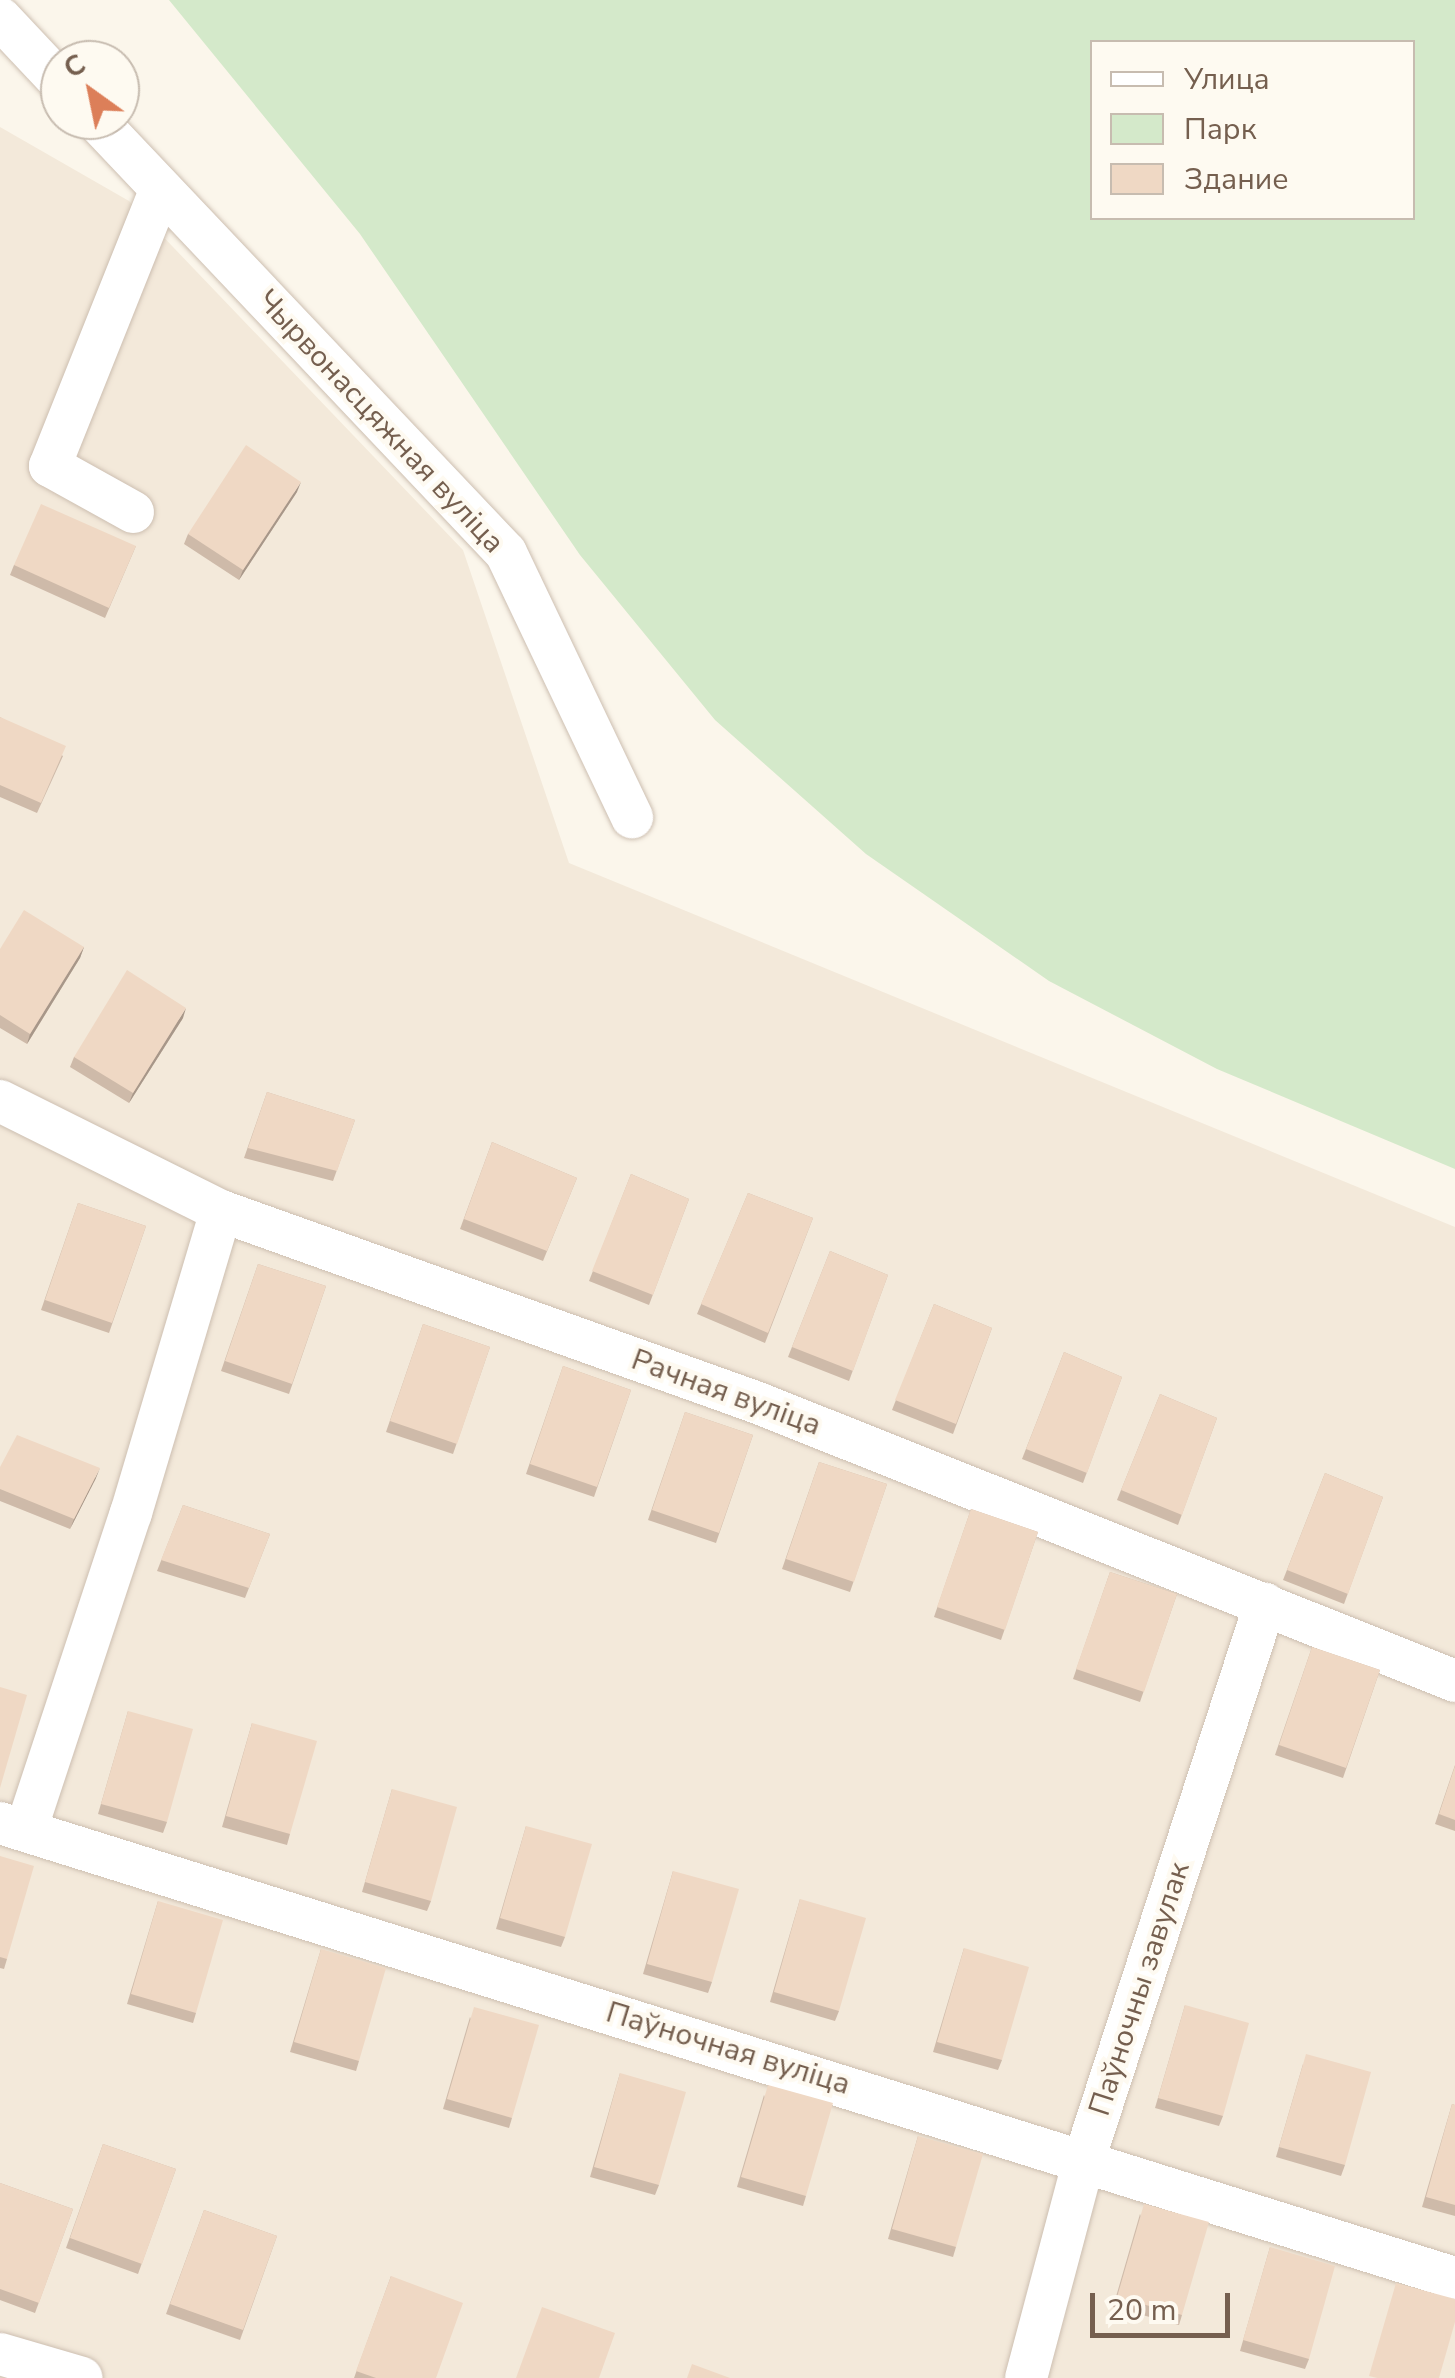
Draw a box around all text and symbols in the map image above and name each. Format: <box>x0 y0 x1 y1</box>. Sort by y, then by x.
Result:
north arrow <box>40 40 140 140</box>
legend <box>1090 40 1415 220</box>
text: С <box>56 45 93 88</box>
text: Улица <box>1184 59 1270 100</box>
text: Парк <box>1184 109 1256 150</box>
text: Здание <box>1184 159 1289 200</box>
street label: Чырвонасцяжная вуліца <box>249 283 511 561</box>
street label: Рачная вуліца <box>626 1342 826 1444</box>
street label: Паўночны завулак <box>1082 1858 1198 2120</box>
street label: Паўночная вуліца <box>602 1995 854 2103</box>
scale bar <box>1095 2273 1235 2335</box>
text: 20 m <box>1107 2290 1176 2331</box>

